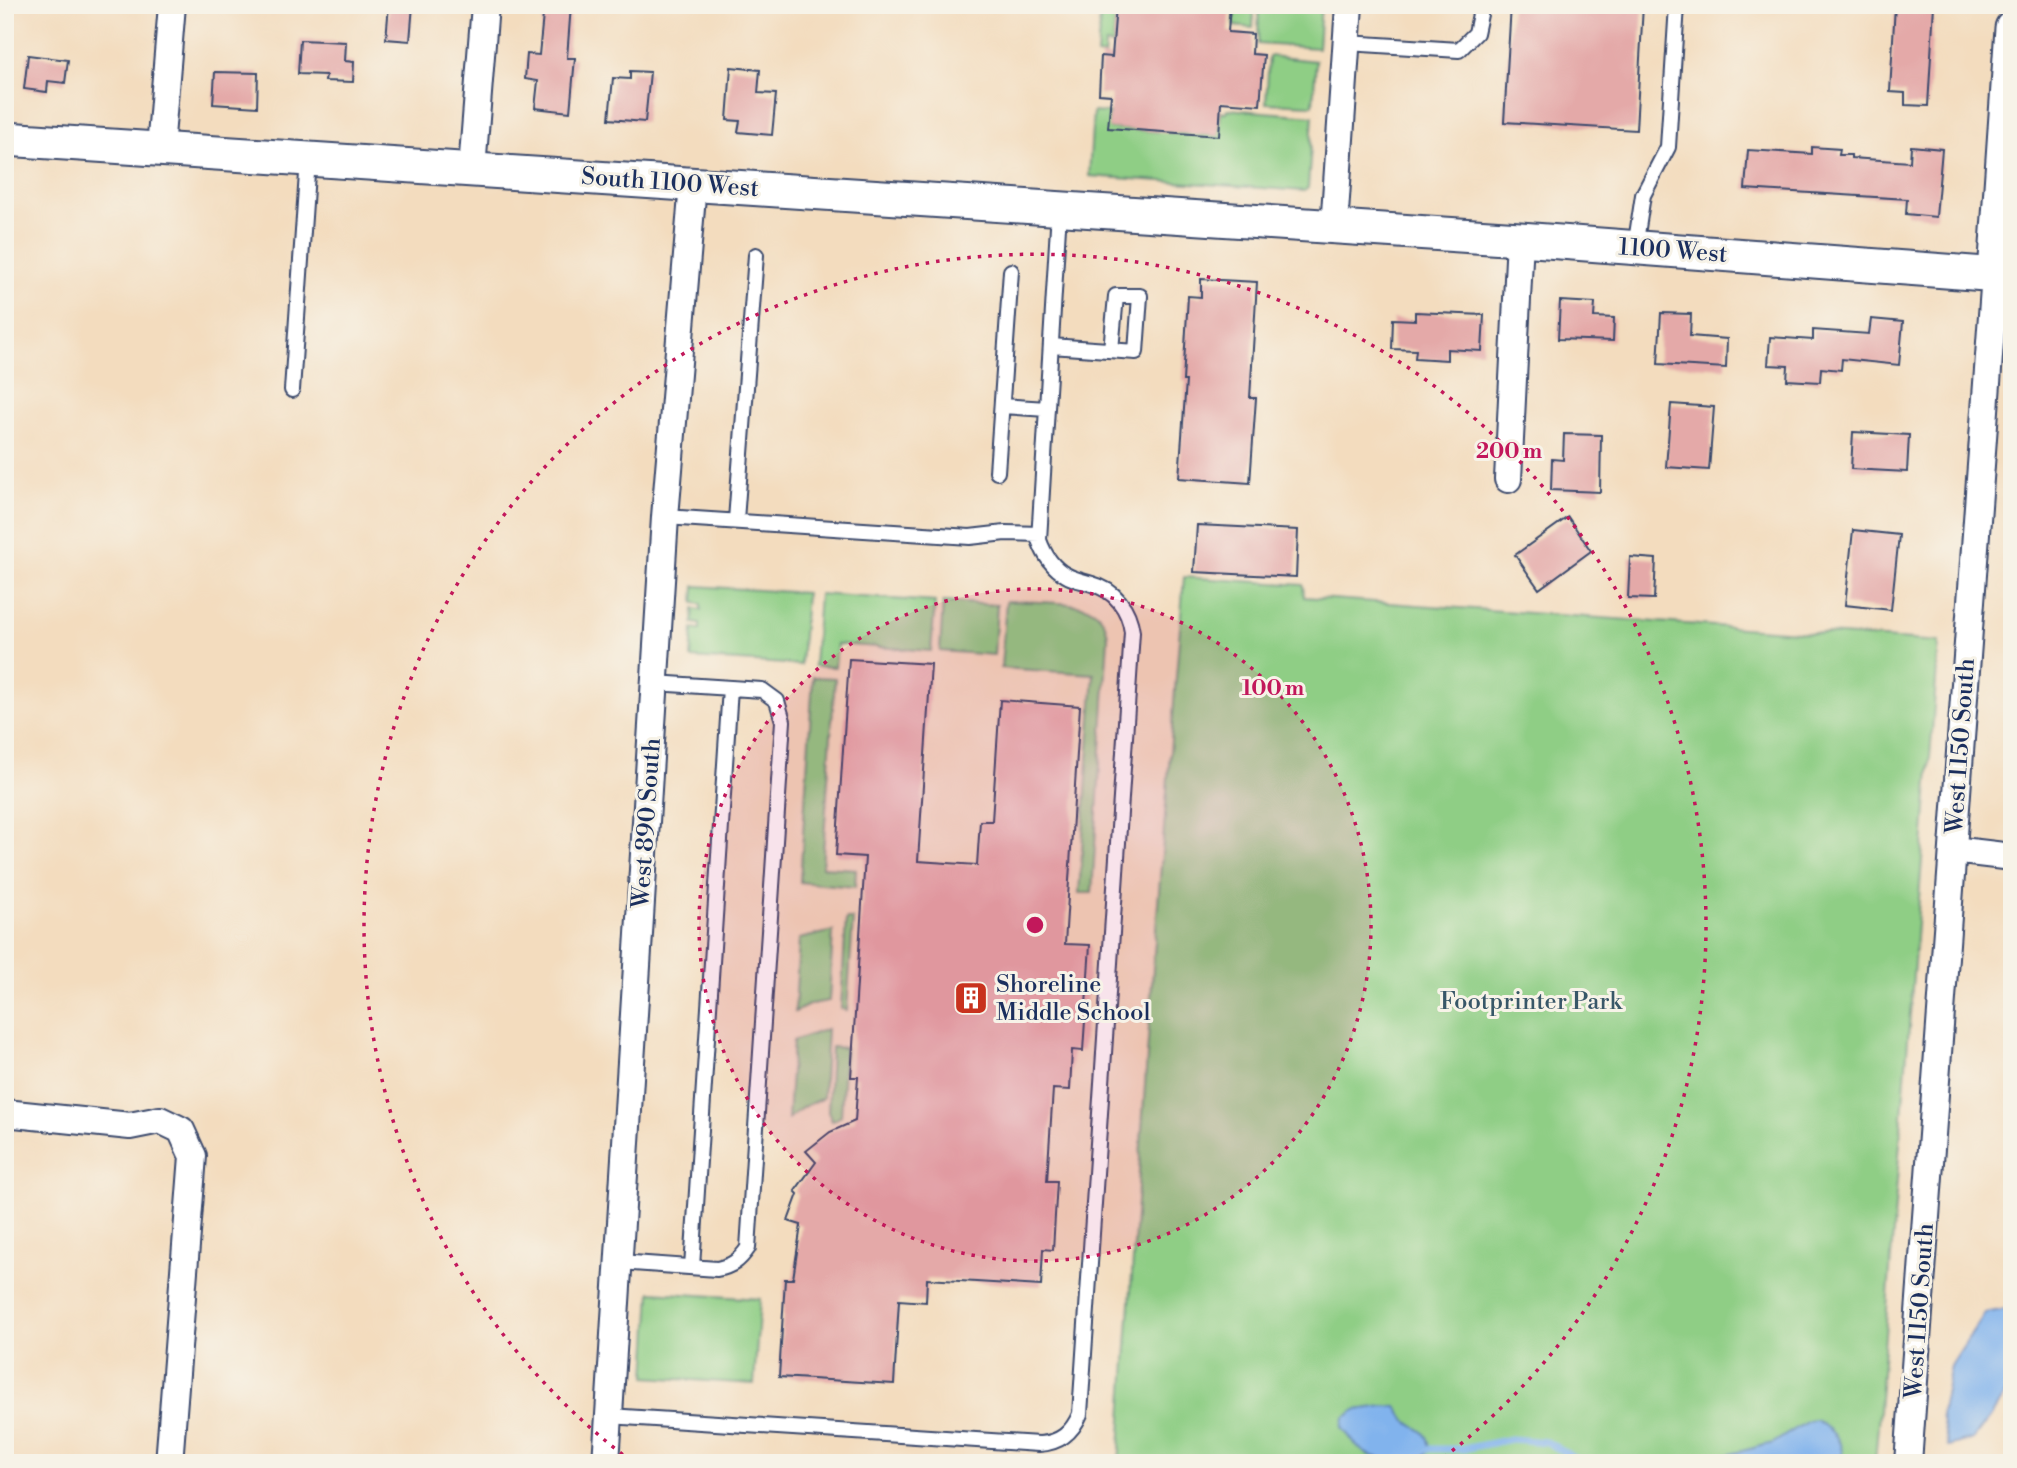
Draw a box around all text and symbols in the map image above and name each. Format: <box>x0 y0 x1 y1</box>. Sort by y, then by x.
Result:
street label: South 1100 West <box>580 162 760 204</box>
street label: 1100 West <box>1618 232 1729 270</box>
text: 200 m <box>1476 439 1542 465</box>
street label: West 1150 South <box>1940 657 1982 836</box>
text: 100 m <box>1242 676 1304 702</box>
street label: West 890 South <box>626 737 668 910</box>
centre of rings <box>1023 913 1047 937</box>
place label: Shoreline Middle School <box>996 970 1151 1028</box>
building icon: Shoreline Middle School <box>952 979 990 1017</box>
park label: Footprinter Park <box>1440 987 1623 1017</box>
street label: West 1150 South <box>1899 1222 1941 1401</box>

